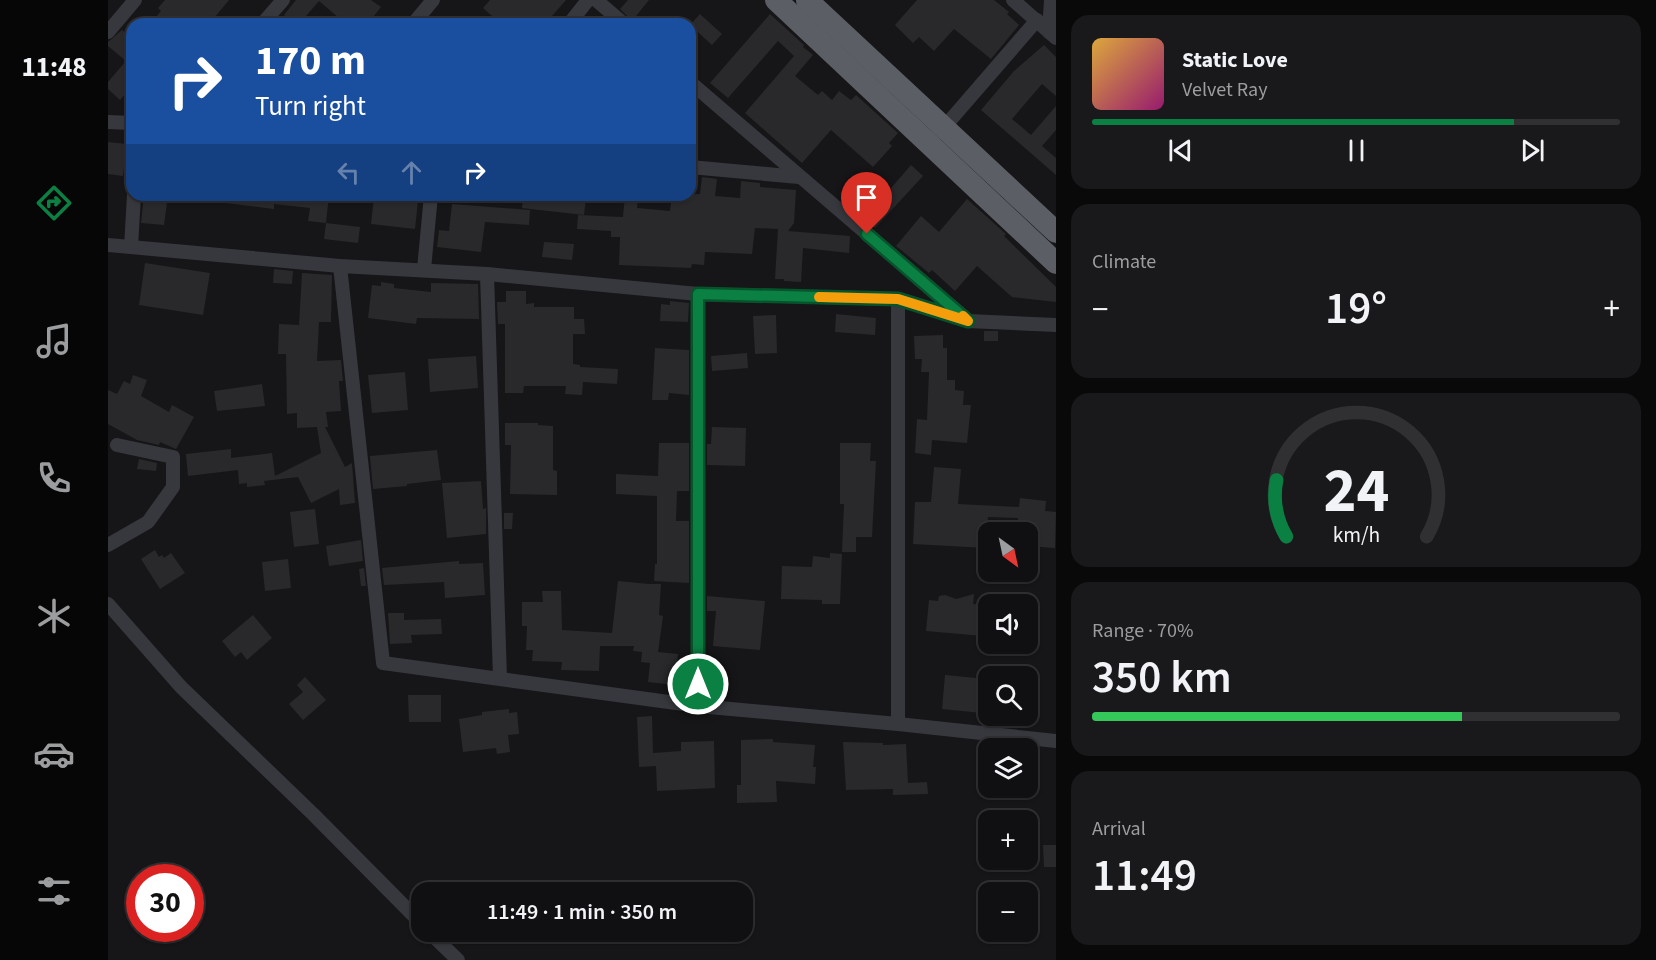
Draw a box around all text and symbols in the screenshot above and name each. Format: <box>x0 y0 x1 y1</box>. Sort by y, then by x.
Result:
text: 170 m <box>255 31 366 91</box>
icon: right <box>156 42 234 120</box>
text: Static Love <box>1182 44 1288 76</box>
text: 11:48 <box>21 48 87 87</box>
text: Velvet Ray <box>1182 76 1268 104</box>
text: Turn right <box>255 87 366 126</box>
icon: previous <box>1164 134 1197 167</box>
icon: pause <box>1340 134 1373 167</box>
icon: next <box>1516 134 1549 167</box>
icon: left <box>332 156 365 189</box>
icon: ahead <box>395 156 428 189</box>
icon: right <box>458 156 491 189</box>
pin <box>841 172 892 234</box>
icon: arrive <box>850 181 883 214</box>
icon: directions <box>33 182 75 224</box>
text: Climate <box>1092 248 1156 276</box>
text: 19° <box>1325 277 1387 341</box>
text: − <box>1092 286 1108 333</box>
text: + <box>1604 286 1620 333</box>
icon: music <box>33 320 75 362</box>
text: 24 <box>1323 447 1389 536</box>
icon: phone <box>33 457 75 499</box>
text: km/h <box>1332 520 1380 551</box>
north arrow <box>978 522 1038 582</box>
map controls <box>978 522 1038 942</box>
button: sound <box>978 594 1038 654</box>
icon: climate <box>33 595 75 637</box>
text: Range · 70% <box>1092 617 1193 645</box>
text: 350 km <box>1092 646 1232 710</box>
position arrow <box>666 652 730 716</box>
button: search <box>978 666 1038 726</box>
icon: car <box>33 733 75 775</box>
button: layers <box>978 738 1038 798</box>
button: + <box>978 810 1038 870</box>
text: Arrival <box>1092 815 1146 843</box>
text: 11:49 <box>1092 844 1197 908</box>
speed limit sign: 30 <box>126 864 204 942</box>
icon: filters <box>33 870 75 912</box>
button: − <box>978 882 1038 942</box>
text: 11:49 · 1 min · 350 m <box>487 896 677 928</box>

